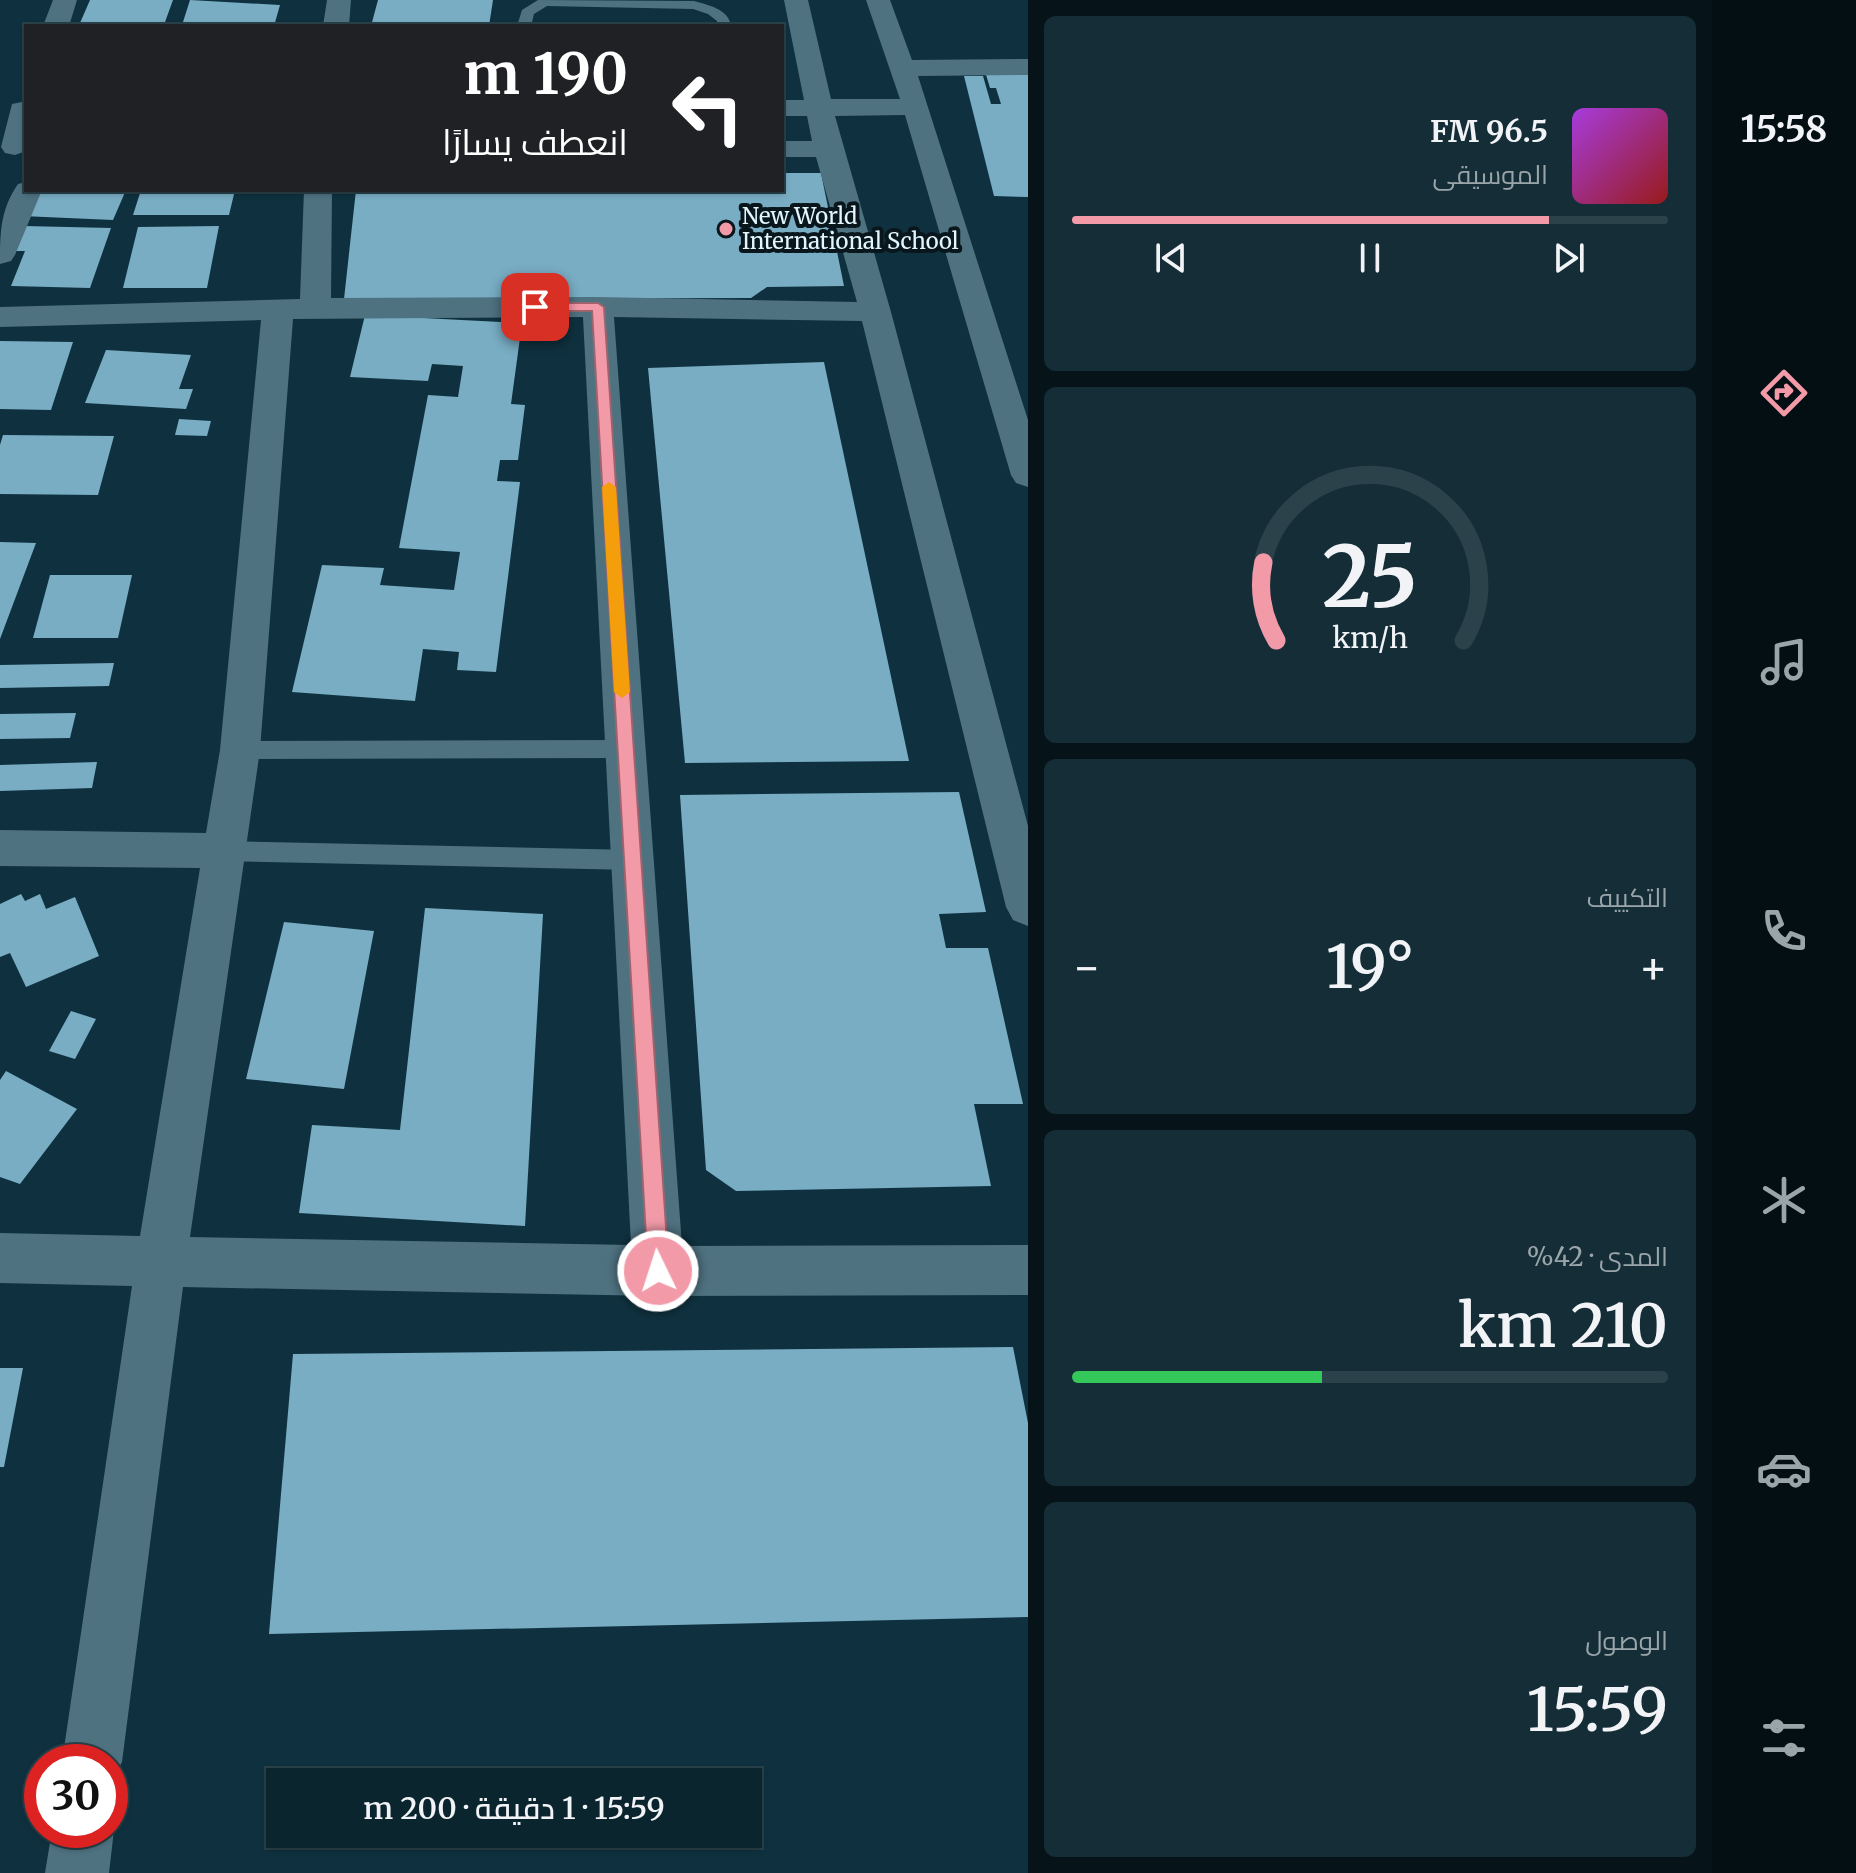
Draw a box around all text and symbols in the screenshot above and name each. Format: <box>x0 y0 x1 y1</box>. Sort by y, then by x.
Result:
text: 190 m <box>463 39 628 109</box>
icon: left <box>656 56 760 160</box>
text: 15:58 <box>1741 107 1828 152</box>
text: 96.5 FM <box>1430 112 1548 150</box>
text: انعطف يسارًا <box>442 120 628 165</box>
text: الموسيقى <box>1433 158 1548 191</box>
place label: New World International School <box>742 202 959 255</box>
marker: New World International School <box>717 220 735 238</box>
icon: previous <box>1149 236 1193 280</box>
icon: pause <box>1348 236 1392 280</box>
icon: next <box>1547 236 1591 280</box>
pin <box>501 273 569 341</box>
icon: arrive <box>513 285 557 329</box>
icon: directions <box>1756 365 1812 421</box>
text: 25 <box>1322 525 1418 630</box>
text: km/h <box>1332 620 1408 656</box>
icon: music <box>1756 634 1812 690</box>
text: التكييف <box>1586 881 1668 914</box>
icon: phone <box>1756 903 1812 959</box>
text: 19° <box>1326 929 1414 1004</box>
text: − <box>1072 940 1101 995</box>
text: + <box>1639 940 1668 995</box>
icon: climate <box>1756 1172 1812 1228</box>
position arrow <box>616 1229 700 1313</box>
text: المدى · 42% <box>1527 1240 1668 1273</box>
text: 210 km <box>1458 1288 1668 1363</box>
icon: car <box>1756 1441 1812 1497</box>
text: الوصول <box>1585 1624 1668 1657</box>
text: 15:59 <box>1527 1672 1668 1747</box>
icon: filters <box>1756 1710 1812 1766</box>
speed limit sign: 30 <box>24 1744 128 1848</box>
text: 15:59 · 1 دقيقة · 200 m <box>363 1789 665 1827</box>

